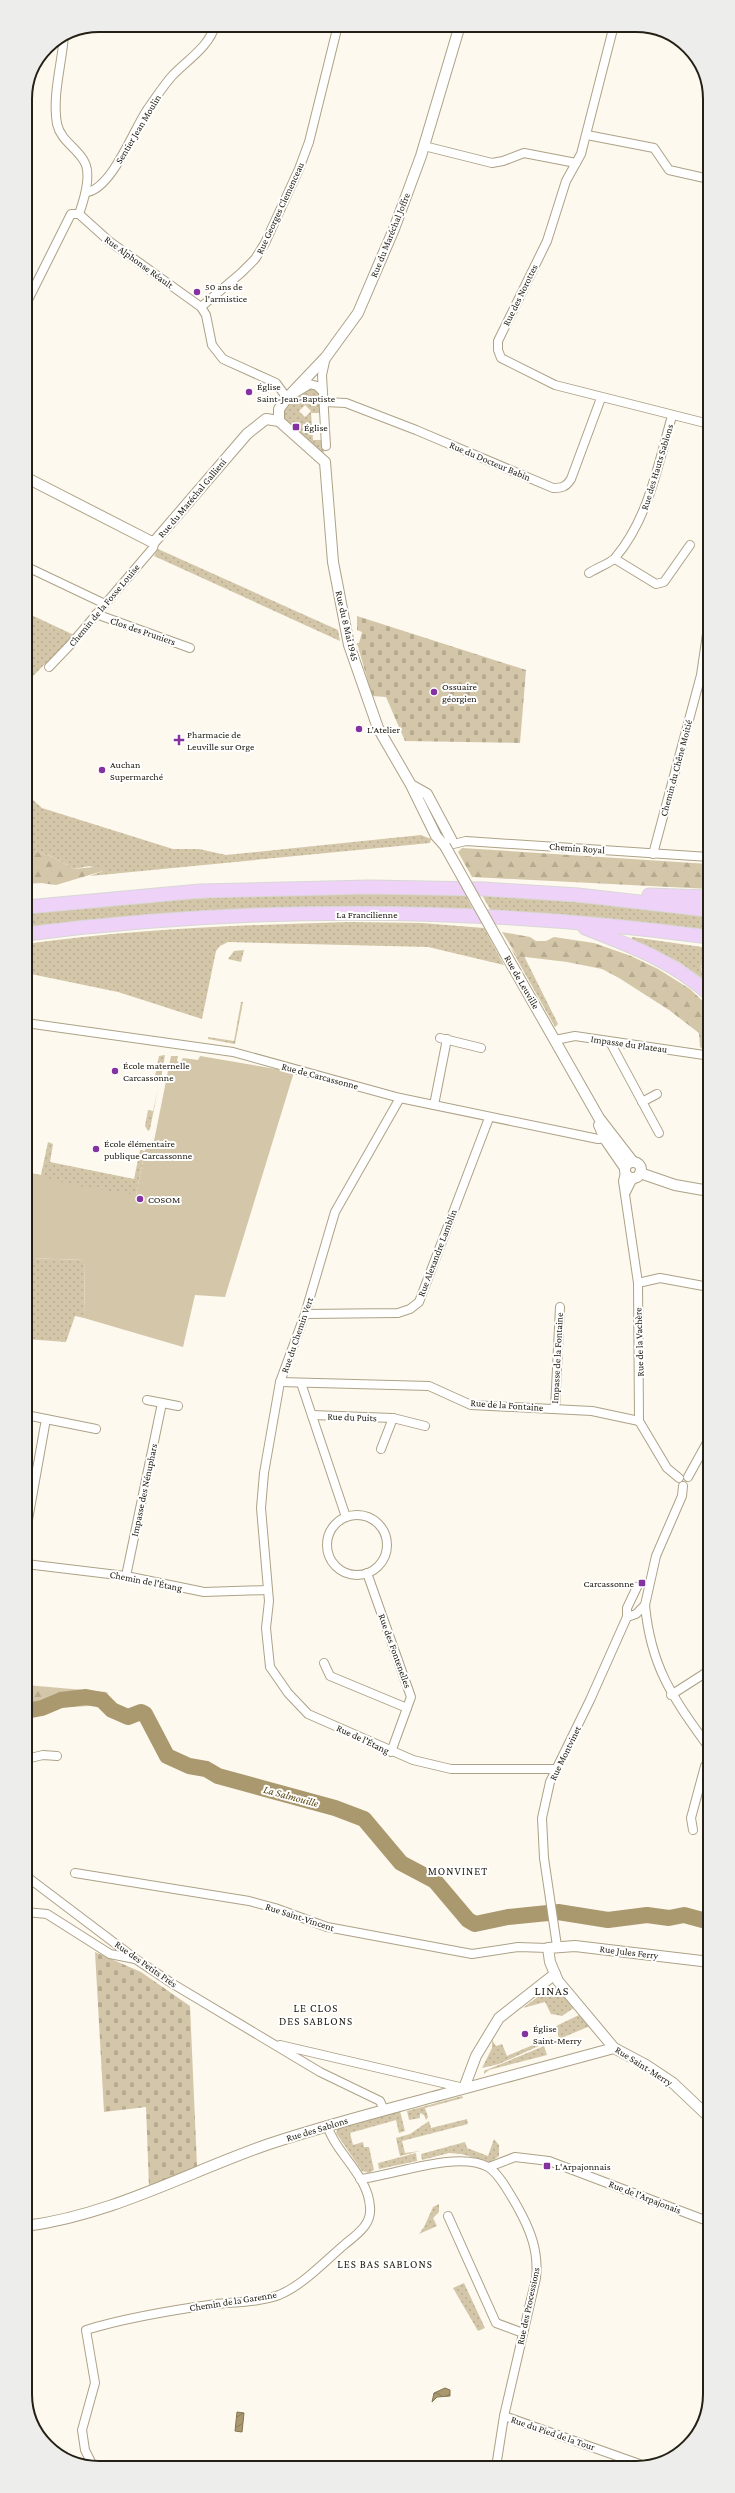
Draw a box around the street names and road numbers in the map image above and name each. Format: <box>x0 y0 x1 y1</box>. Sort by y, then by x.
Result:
street label: Sentier Jean Moulin <box>113 92 163 166</box>
street label: Rue Georges Clemenceau <box>254 160 306 256</box>
street label: Rue du Maréchal Joffre <box>368 191 412 279</box>
street label: Rue Alphonse Réault <box>103 233 176 291</box>
street label: Rue des Norottes <box>500 262 540 328</box>
street label: Rue des Hauts Sablons <box>639 423 675 511</box>
street label: Rue du Docteur Babin <box>448 439 533 483</box>
street label: Rue du Maréchal Gallieni <box>156 456 229 540</box>
street label: Chemin de la Fosse Louise <box>66 561 142 648</box>
street label: Rue du 8 Mai 1945 <box>334 590 361 663</box>
street label: Clos des Pruniers <box>109 615 177 647</box>
street label: Chemin du Chêne Moitié <box>658 718 694 817</box>
street label: Chemin Royal <box>549 841 606 855</box>
street label: La Francilienne <box>336 909 398 920</box>
street label: Rue de Leuville <box>502 953 542 1011</box>
street label: Impasse du Plateau <box>590 1033 669 1055</box>
street label: Rue de Carcassonne <box>280 1060 360 1092</box>
street label: Rue Alexandre Lamblin <box>415 1207 459 1298</box>
street label: Rue du Chemin Vert <box>279 1295 315 1374</box>
street label: Rue de la Vachère <box>632 1307 646 1377</box>
street label: Impasse de la Fontaine <box>549 1312 565 1404</box>
street label: Rue de la Fontaine <box>470 1397 544 1413</box>
street label: Rue du Puits <box>327 1411 377 1423</box>
street label: Impasse des Nénuphars <box>129 1442 159 1537</box>
street label: Chemin de l'Étang <box>109 1569 183 1593</box>
street label: Rue des Fontenelles <box>376 1612 414 1690</box>
street label: Rue de l'Étang <box>335 1722 391 1756</box>
street label: Rue Montvinet <box>547 1723 583 1782</box>
street label: Rue Saint-Vincent <box>264 1901 336 1934</box>
street label: Rue des Petits Prés <box>113 1938 179 1990</box>
street label: Rue Jules Ferry <box>599 1943 659 1961</box>
street label: Rue Saint-Merry <box>613 2044 675 2088</box>
street label: Rue des Sablons <box>285 2114 349 2144</box>
street label: Rue de l'Arpajonais <box>607 2178 683 2217</box>
street label: Rue des Processions <box>514 2266 542 2346</box>
street label: Chemin de la Garenne <box>189 2289 278 2313</box>
street label: Rue du Pied de la Tour <box>510 2413 597 2453</box>

